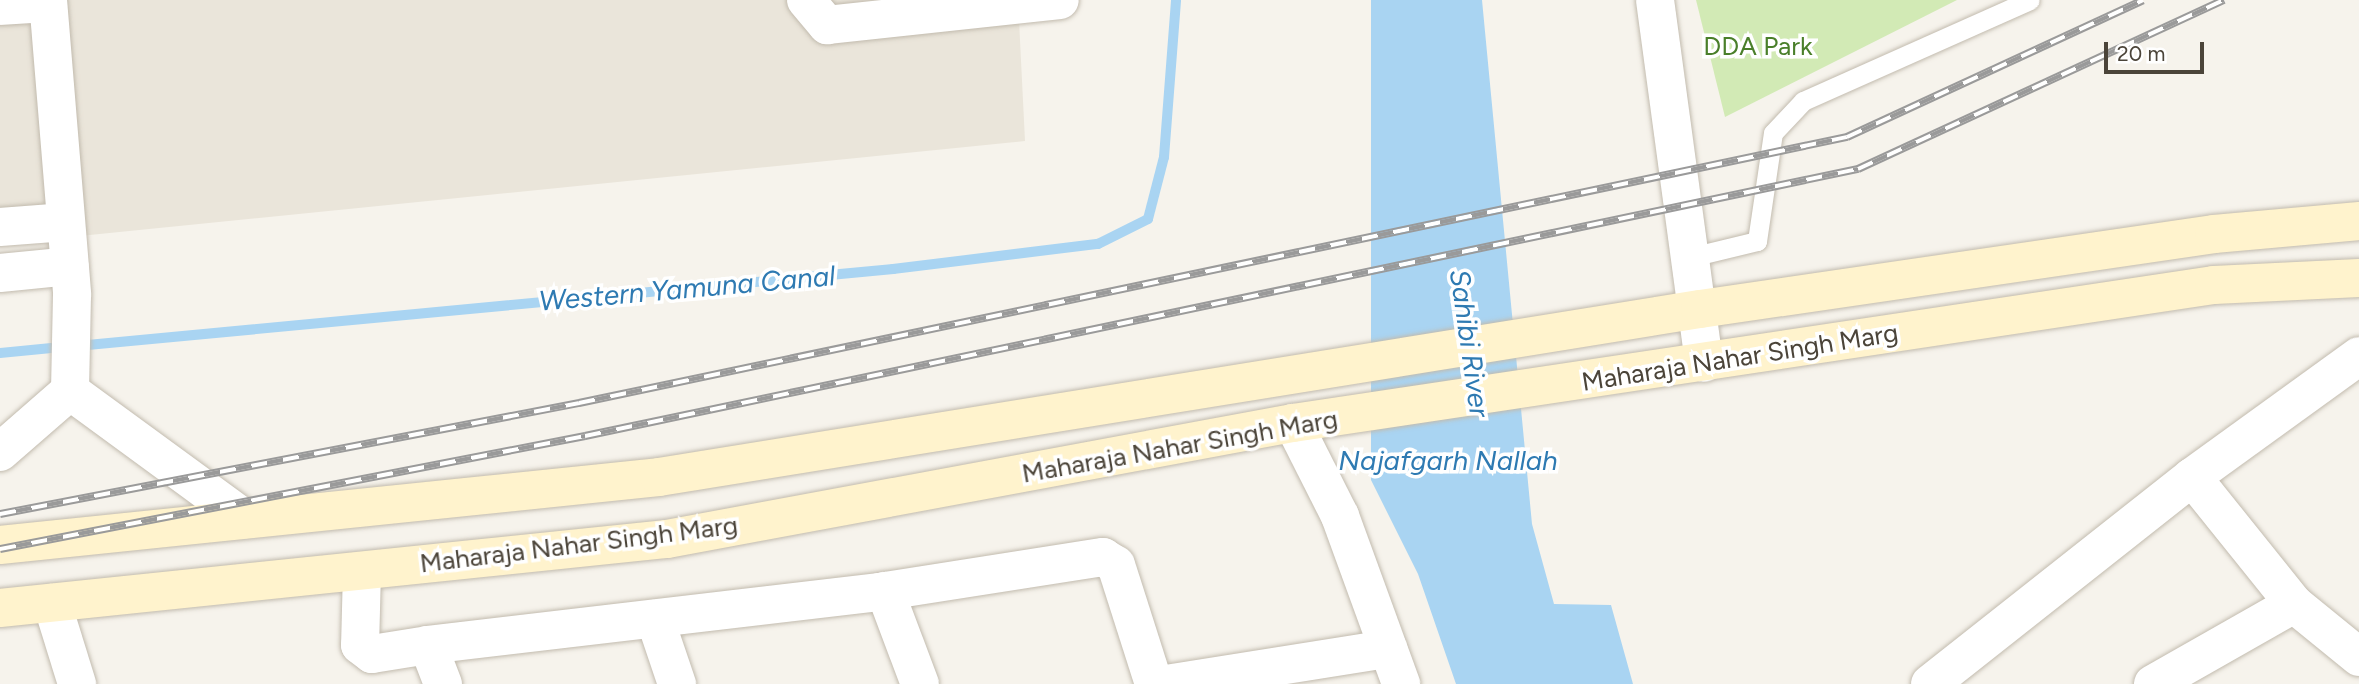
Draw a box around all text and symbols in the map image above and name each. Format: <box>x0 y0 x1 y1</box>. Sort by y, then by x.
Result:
scale bar <box>2107 28 2207 72</box>
park label: DDA Park <box>1703 31 1813 63</box>
text: 20 m <box>2117 41 2165 66</box>
water label: Western Yamuna Canal <box>537 258 837 318</box>
water label: Sahibi River <box>1443 267 1497 419</box>
street label: Maharaja Nahar Singh Marg <box>1579 318 1901 398</box>
street label: Maharaja Nahar Singh Marg <box>1020 404 1340 490</box>
water label: Najafgarh Nallah <box>1338 443 1558 477</box>
street label: Maharaja Nahar Singh Marg <box>418 510 740 580</box>

